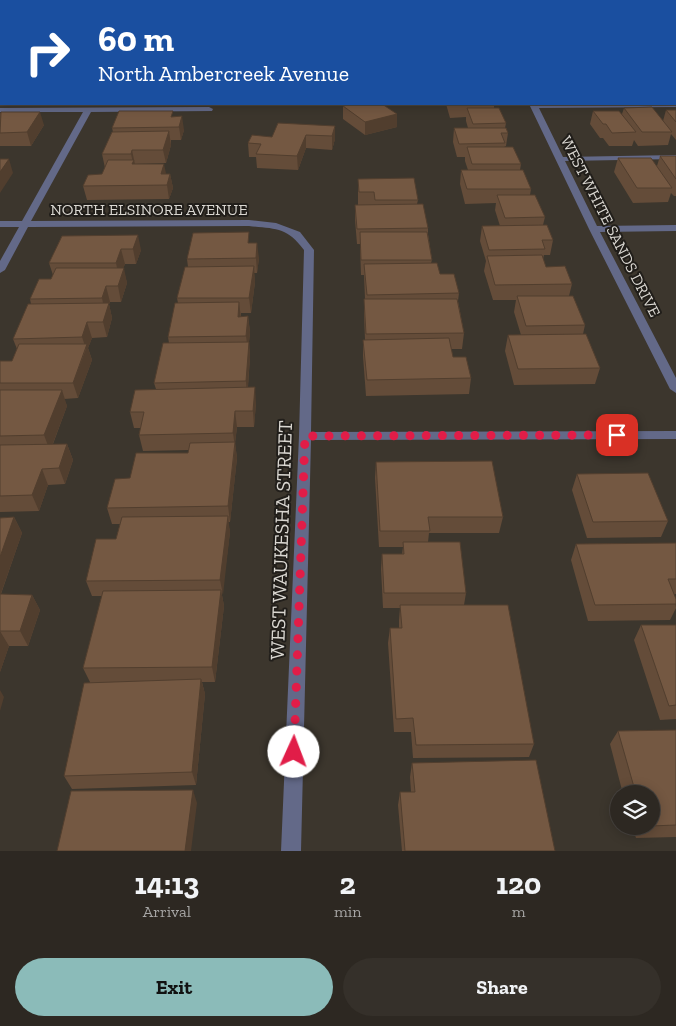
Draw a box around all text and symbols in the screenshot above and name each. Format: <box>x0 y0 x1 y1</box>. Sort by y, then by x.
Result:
text: 60 m <box>98 18 174 60</box>
icon: right <box>15 20 80 85</box>
text: North Ambercreek Avenue <box>98 60 349 87</box>
street label: WEST WHITE SANDS DRIVE <box>557 133 665 320</box>
street label: NORTH ELSINORE AVENUE <box>50 200 248 219</box>
pin <box>596 414 638 456</box>
street label: WEST WAUKESHA STREET <box>265 420 297 660</box>
icon: arrive <box>603 421 631 449</box>
position arrow <box>267 725 319 777</box>
map controls <box>610 785 660 835</box>
button: layers <box>610 785 660 835</box>
text: 14:13 <box>135 866 199 902</box>
text: 2 <box>340 866 356 902</box>
text: 120 <box>496 866 541 902</box>
text: Arrival <box>143 902 191 921</box>
text: min <box>334 902 361 921</box>
text: m <box>512 902 526 921</box>
button: Exit <box>15 958 333 1016</box>
button: Share <box>343 958 661 1016</box>

